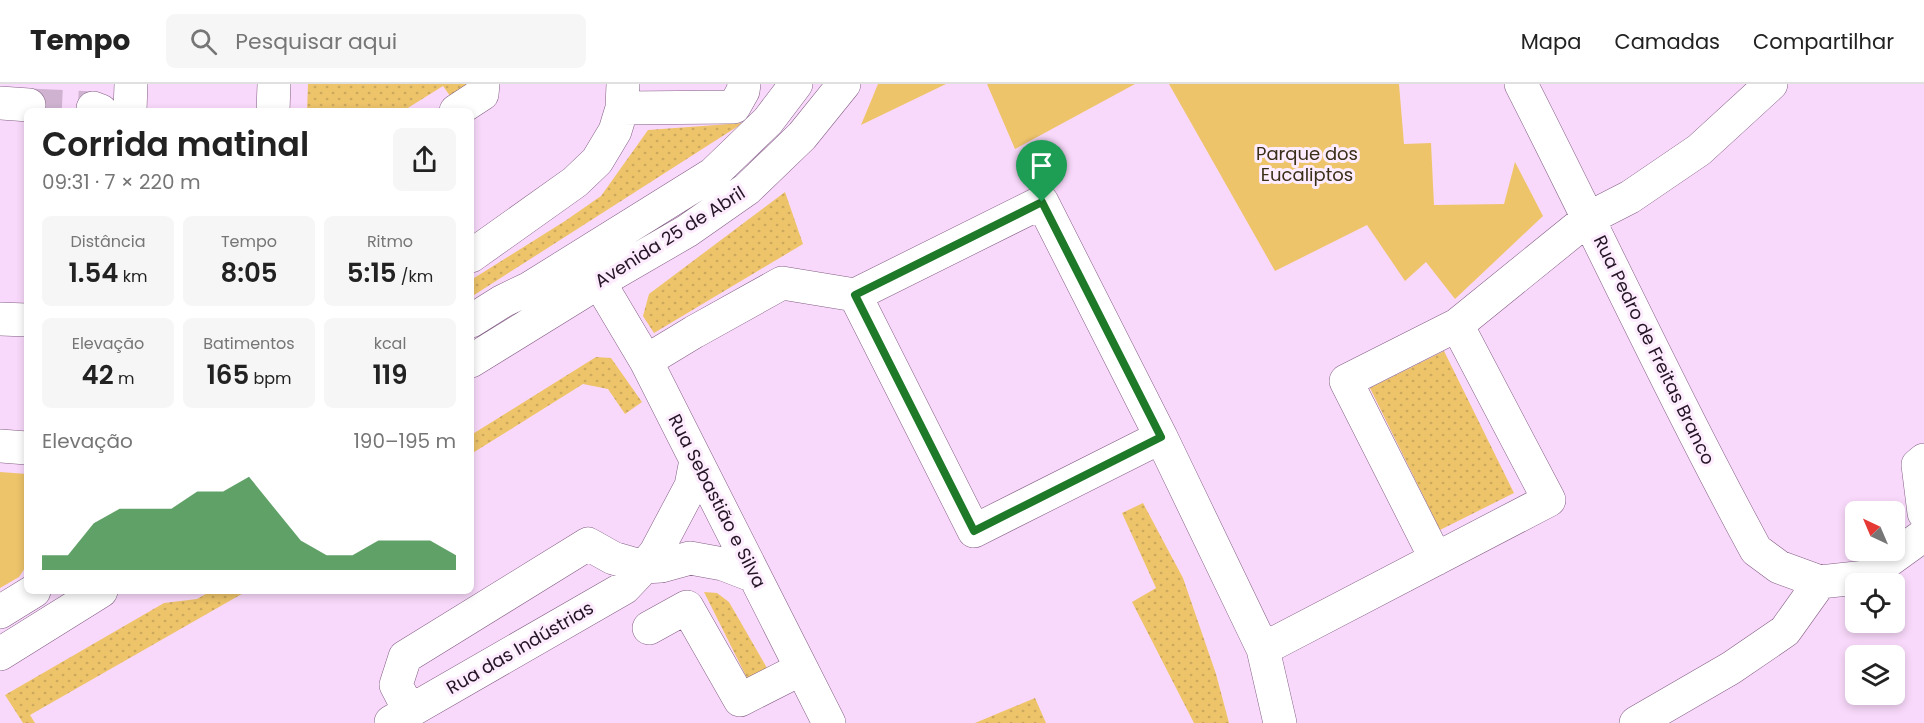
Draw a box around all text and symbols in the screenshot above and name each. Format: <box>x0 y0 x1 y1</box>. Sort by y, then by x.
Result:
search box <box>166 14 586 68</box>
text: Tempo <box>30 21 130 60</box>
icon: search <box>187 25 220 58</box>
text: Pesquisar aqui <box>235 26 397 57</box>
text: Mapa <box>1521 27 1581 56</box>
text: Camadas <box>1614 27 1720 56</box>
text: Compartilhar <box>1753 27 1894 56</box>
text: Corrida matinal <box>42 121 309 168</box>
button: share <box>393 128 456 191</box>
pin <box>1016 140 1067 202</box>
park label: Parque dos Eucaliptos <box>1256 141 1358 187</box>
icon: arrive <box>1025 149 1058 182</box>
text: 09:31 · 7 × 220 m <box>42 168 200 196</box>
street label: Avenida 25 de Abril <box>590 180 750 293</box>
text: Distância <box>71 230 145 253</box>
text: Tempo <box>221 230 277 253</box>
text: Ritmo <box>367 230 413 253</box>
street label: Rua Pedro de Freitas Branco <box>1588 231 1721 469</box>
text: 1.54 <box>68 255 119 291</box>
text: 8:05 <box>220 255 278 291</box>
text: 5:15 <box>347 255 397 291</box>
text: km <box>119 265 148 288</box>
text: /km <box>397 265 433 288</box>
text: Elevação <box>72 332 144 355</box>
text: Batimentos <box>203 332 295 355</box>
text: kcal <box>374 332 406 355</box>
text: 42 <box>82 357 114 393</box>
text: 165 <box>206 357 249 393</box>
text: 119 <box>372 357 408 393</box>
text: m <box>114 367 134 390</box>
text: bpm <box>249 367 292 390</box>
street label: Rua Sebastião e Silva <box>663 410 772 592</box>
text: Elevação <box>42 427 133 455</box>
text: 190–195 m <box>353 427 456 455</box>
north arrow <box>1845 501 1905 561</box>
map controls <box>1845 501 1905 705</box>
button: locate <box>1845 573 1905 633</box>
street label: Rua das Indústrias <box>442 595 598 700</box>
button: layers <box>1845 645 1905 705</box>

